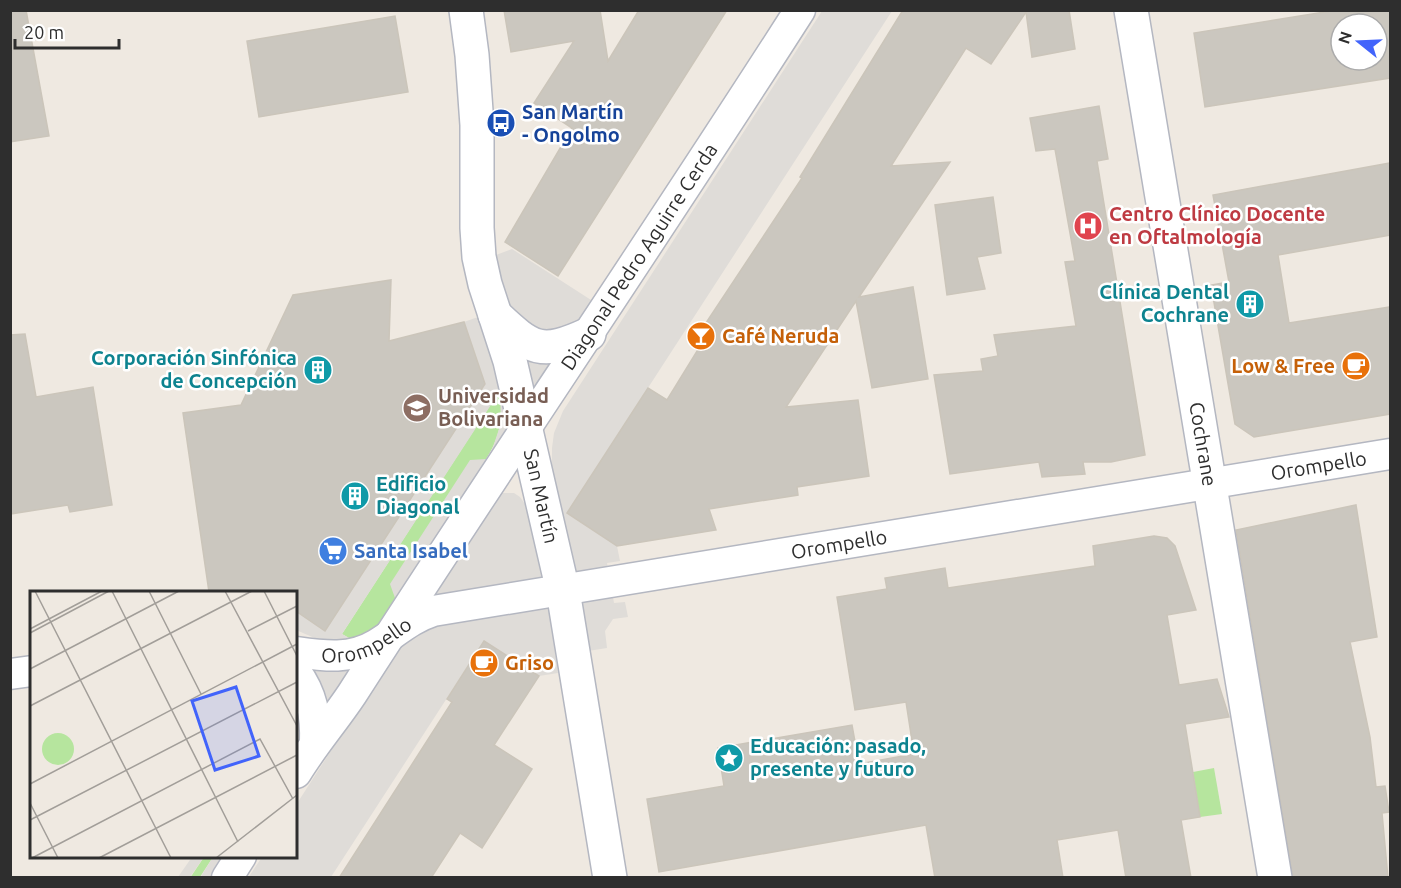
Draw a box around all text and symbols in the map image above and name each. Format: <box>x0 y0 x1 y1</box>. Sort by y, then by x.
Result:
scale bar <box>15 12 118 50</box>
north arrow <box>1329 12 1389 72</box>
text: 20 m <box>24 22 64 42</box>
text: N <box>1334 29 1355 46</box>
place label: San Martín - Ongolmo <box>522 100 624 146</box>
bus stop icon: San Martín - Ongolmo <box>485 107 517 139</box>
street label: Diagonal Pedro Aguirre Cerda <box>556 139 722 374</box>
place label: Centro Clínico Docente en Oftalmología <box>1109 202 1325 248</box>
hospital icon: Centro Clínico Docente en Oftalmología <box>1072 210 1104 242</box>
place label: Clínica Dental Cochrane <box>1099 280 1229 326</box>
building icon: Clínica Dental Cochrane <box>1234 288 1266 320</box>
bar icon: Café Neruda <box>685 320 717 352</box>
place label: Café Neruda <box>722 324 839 347</box>
place label: Corporación Sinfónica de Concepción <box>91 346 297 392</box>
cafe icon: Low & Free <box>1340 350 1372 382</box>
building icon: Corporación Sinfónica de Concepción <box>302 354 334 386</box>
place label: Low & Free <box>1231 354 1335 377</box>
place label: Universidad Bolivariana <box>438 384 549 430</box>
school or university icon: Universidad Bolivariana <box>401 392 433 424</box>
street label: Cochrane <box>1185 400 1222 488</box>
street label: Orompello <box>1269 446 1368 484</box>
street label: San Martín <box>520 447 564 546</box>
place label: Edificio Diagonal <box>376 472 459 518</box>
building icon: Edificio Diagonal <box>339 480 371 512</box>
street label: Orompello <box>789 525 889 563</box>
supermarket icon: Santa Isabel <box>317 535 349 567</box>
place label: Santa Isabel <box>354 539 468 562</box>
inset map <box>30 591 297 858</box>
street label: Orompello <box>321 612 416 667</box>
cafe icon: Griso <box>468 647 500 679</box>
place label: Griso <box>505 651 554 674</box>
place label: Educación: pasado, presente y futuro <box>750 734 926 780</box>
place icon: Educación: pasado, presente y futuro <box>713 742 745 774</box>

